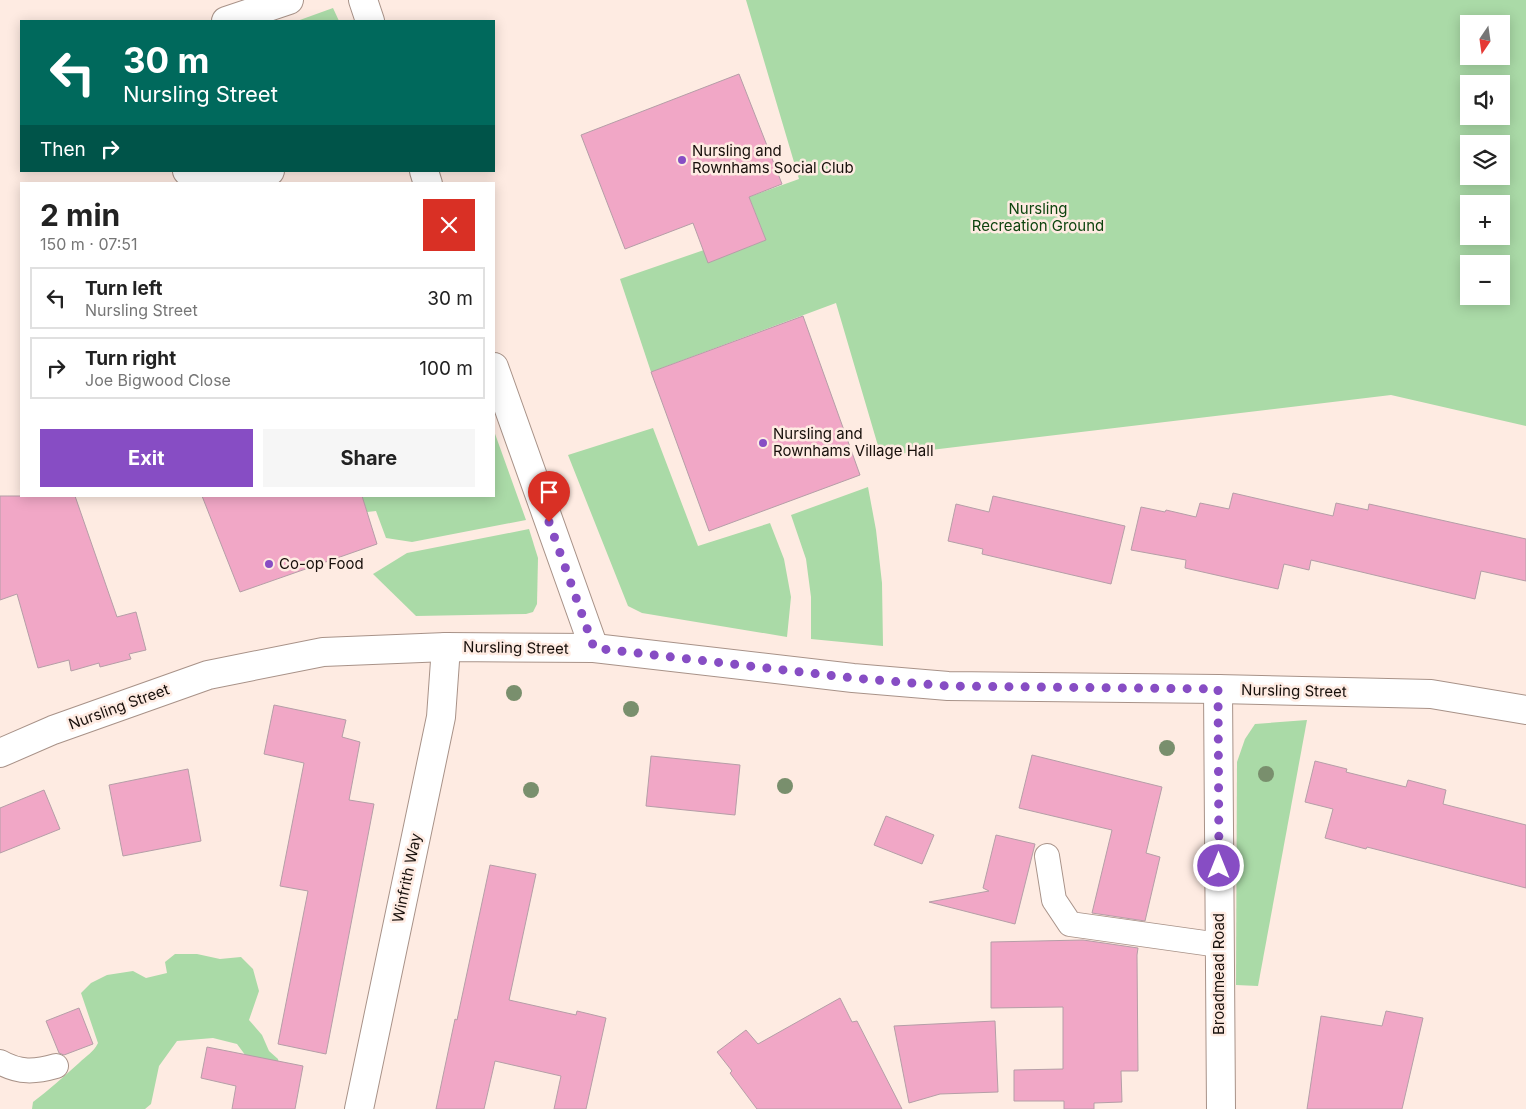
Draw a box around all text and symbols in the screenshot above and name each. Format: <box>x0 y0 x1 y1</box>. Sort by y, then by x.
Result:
north arrow <box>1460 15 1510 65</box>
map controls <box>1460 15 1510 305</box>
text: 30 m <box>123 39 209 81</box>
icon: left <box>40 40 105 105</box>
button: sound <box>1460 75 1510 125</box>
text: Nursling Street <box>123 81 278 107</box>
icon: right <box>96 135 124 163</box>
button: layers <box>1460 135 1510 185</box>
text: Then <box>40 138 86 161</box>
place label: Nursling and Rownhams Social Club <box>692 141 854 177</box>
marker: Nursling and Rownhams Social Club <box>676 154 688 166</box>
button: + <box>1460 195 1510 245</box>
text: 2 min <box>40 197 120 233</box>
button: close <box>423 199 475 251</box>
park label: Nursling Recreation Ground <box>972 199 1104 235</box>
text: 150 m · 07:51 <box>40 234 138 254</box>
button: − <box>1460 255 1510 305</box>
text: Turn left <box>85 277 163 300</box>
icon: left <box>42 284 70 312</box>
text: 30 m <box>427 287 473 310</box>
text: Nursling Street <box>85 300 198 320</box>
text: Turn right <box>85 347 176 370</box>
icon: right <box>42 354 70 382</box>
text: 100 m <box>419 357 473 380</box>
text: Joe Bigwood Close <box>85 370 231 390</box>
place label: Nursling and Rownhams Village Hall <box>773 424 934 460</box>
button: Exit <box>40 429 253 487</box>
button: Share <box>263 429 475 487</box>
marker: Nursling and Rownhams Village Hall <box>757 437 769 449</box>
pin <box>528 471 570 522</box>
icon: arrive <box>535 478 563 506</box>
place label: Co-op Food <box>279 554 364 573</box>
marker: Co-op Food <box>263 558 275 570</box>
street label: Nursling Street <box>463 637 569 658</box>
street label: Nursling Street <box>66 680 172 734</box>
street label: Nursling Street <box>1241 680 1347 701</box>
street label: Winfrith Way <box>388 831 425 924</box>
position arrow <box>1192 839 1244 891</box>
street label: Broadmead Road <box>1209 913 1228 1035</box>

